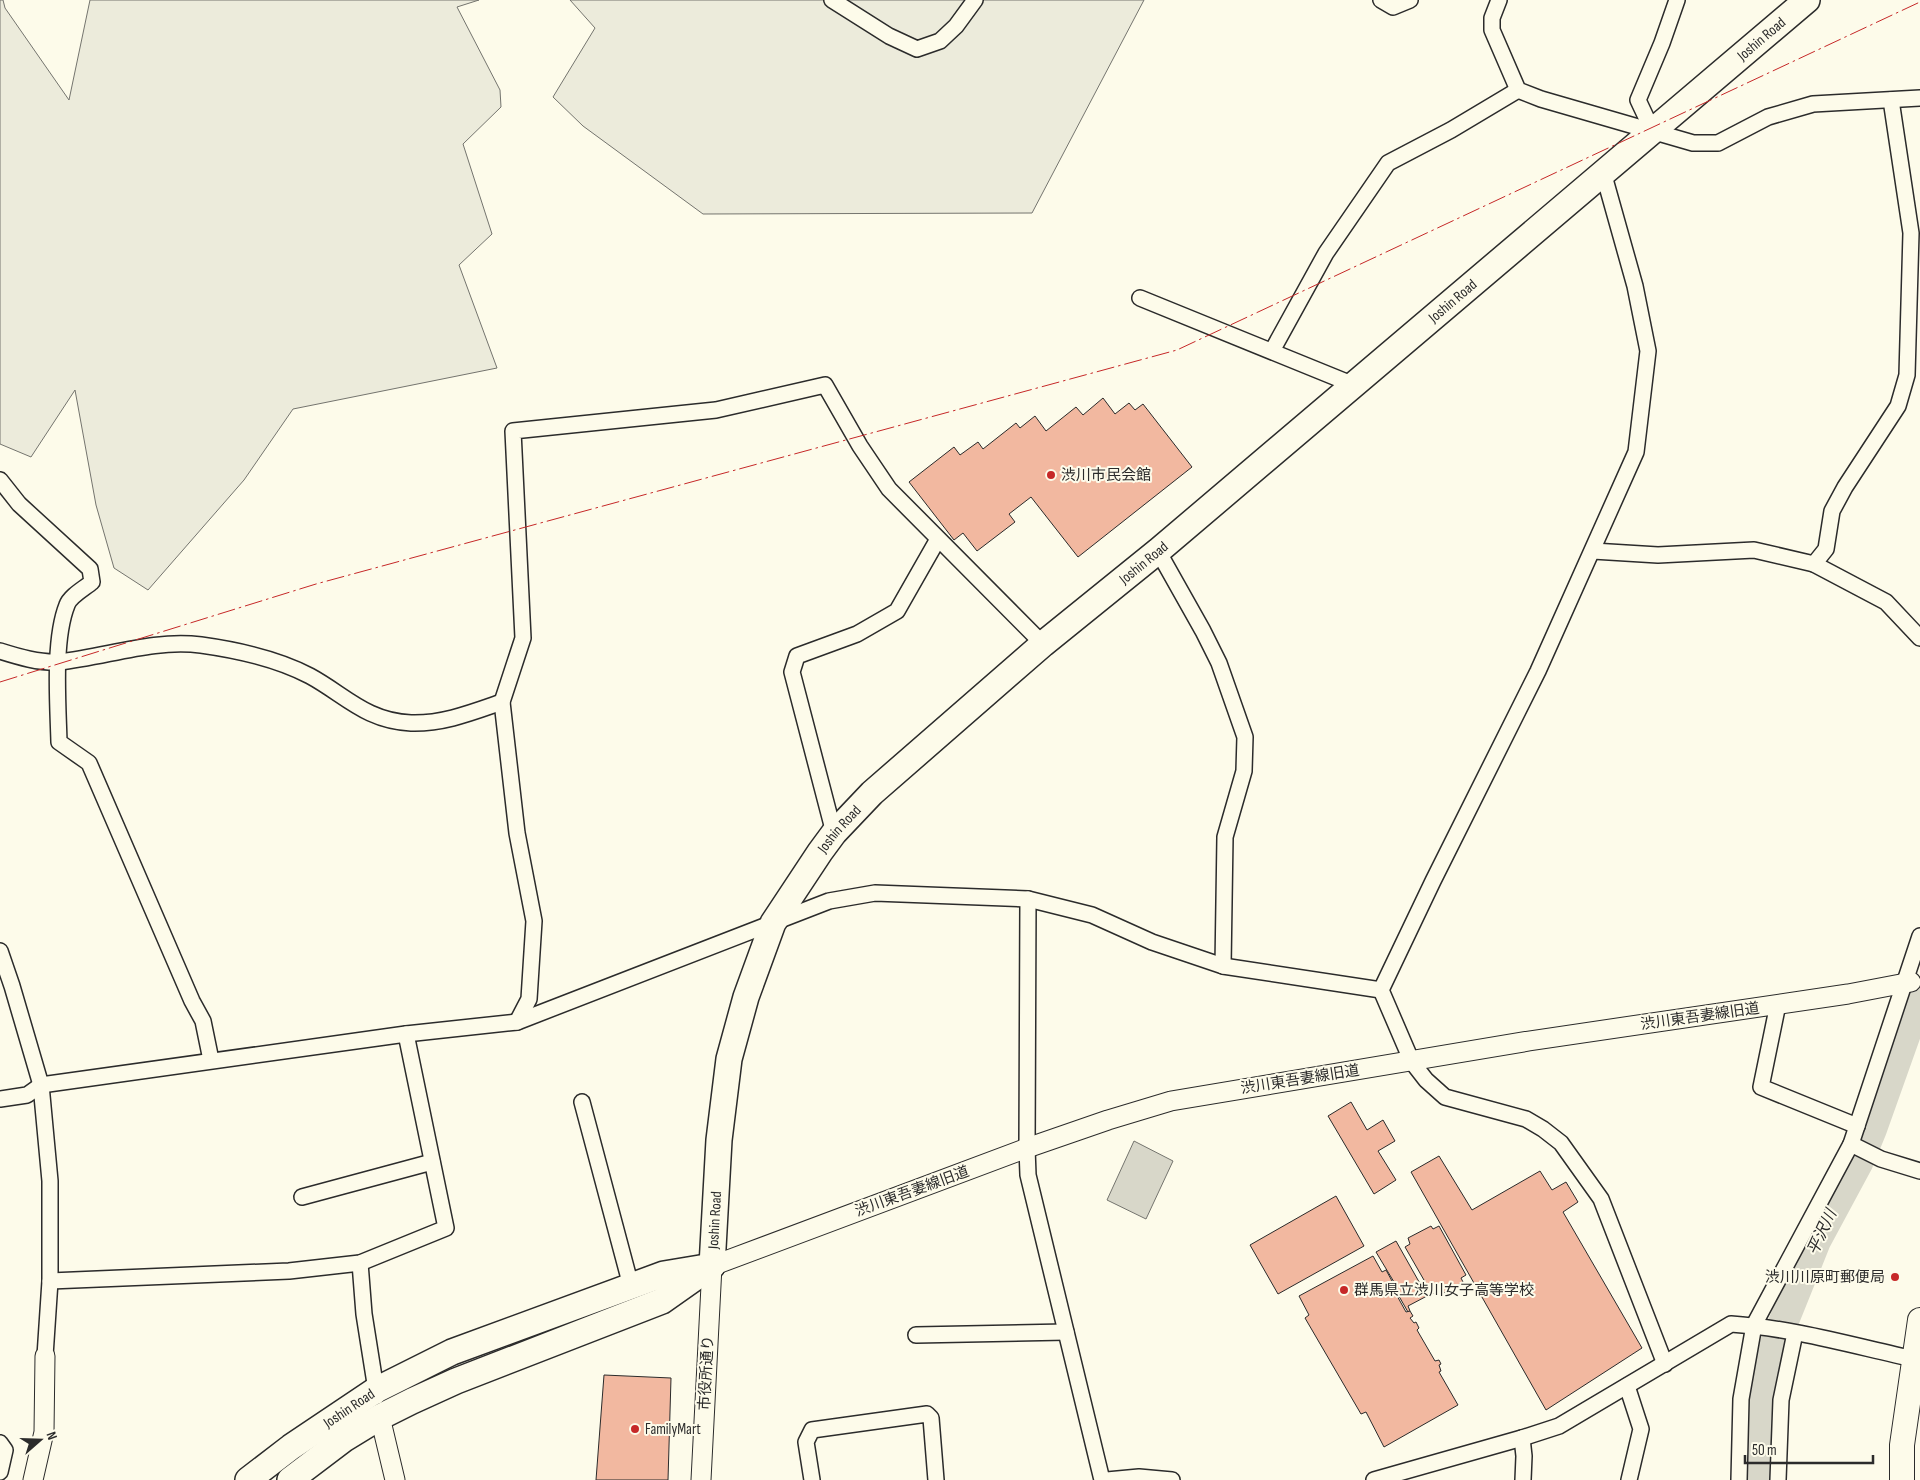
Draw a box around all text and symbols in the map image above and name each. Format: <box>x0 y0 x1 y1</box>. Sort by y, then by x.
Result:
street label: Joshin Road <box>1733 13 1790 66</box>
street label: Joshin Road <box>1424 275 1481 328</box>
place label: 渋川市民会館 <box>1061 466 1151 485</box>
marker: 渋川市民会館 <box>1045 469 1057 481</box>
street label: Joshin Road <box>1115 537 1172 589</box>
street label: Joshin Road <box>813 801 866 858</box>
street label: 渋川東吾妻線旧道 <box>1639 999 1761 1034</box>
street label: 渋川東吾妻線旧道 <box>1239 1061 1361 1098</box>
street label: 渋川東吾妻線旧道 <box>853 1162 972 1221</box>
street label: Joshin Road <box>704 1191 726 1250</box>
water label: 平沢川 <box>1804 1205 1842 1258</box>
place label: 渋川川原町郵便局 <box>1765 1268 1885 1287</box>
marker: 渋川川原町郵便局 <box>1889 1271 1901 1283</box>
place label: 群馬県立渋川女子高等学校 <box>1354 1281 1534 1300</box>
marker: 群馬県立渋川女子高等学校 <box>1338 1284 1350 1296</box>
street label: 市役所通り <box>695 1335 718 1411</box>
street label: Joshin Road <box>319 1385 379 1433</box>
north arrow <box>15 1415 65 1465</box>
place label: FamilyMart <box>645 1420 701 1439</box>
marker: FamilyMart <box>629 1423 641 1435</box>
text: N <box>42 1429 61 1442</box>
scale bar <box>1745 1432 1872 1464</box>
text: 50 m <box>1752 1441 1777 1460</box>

